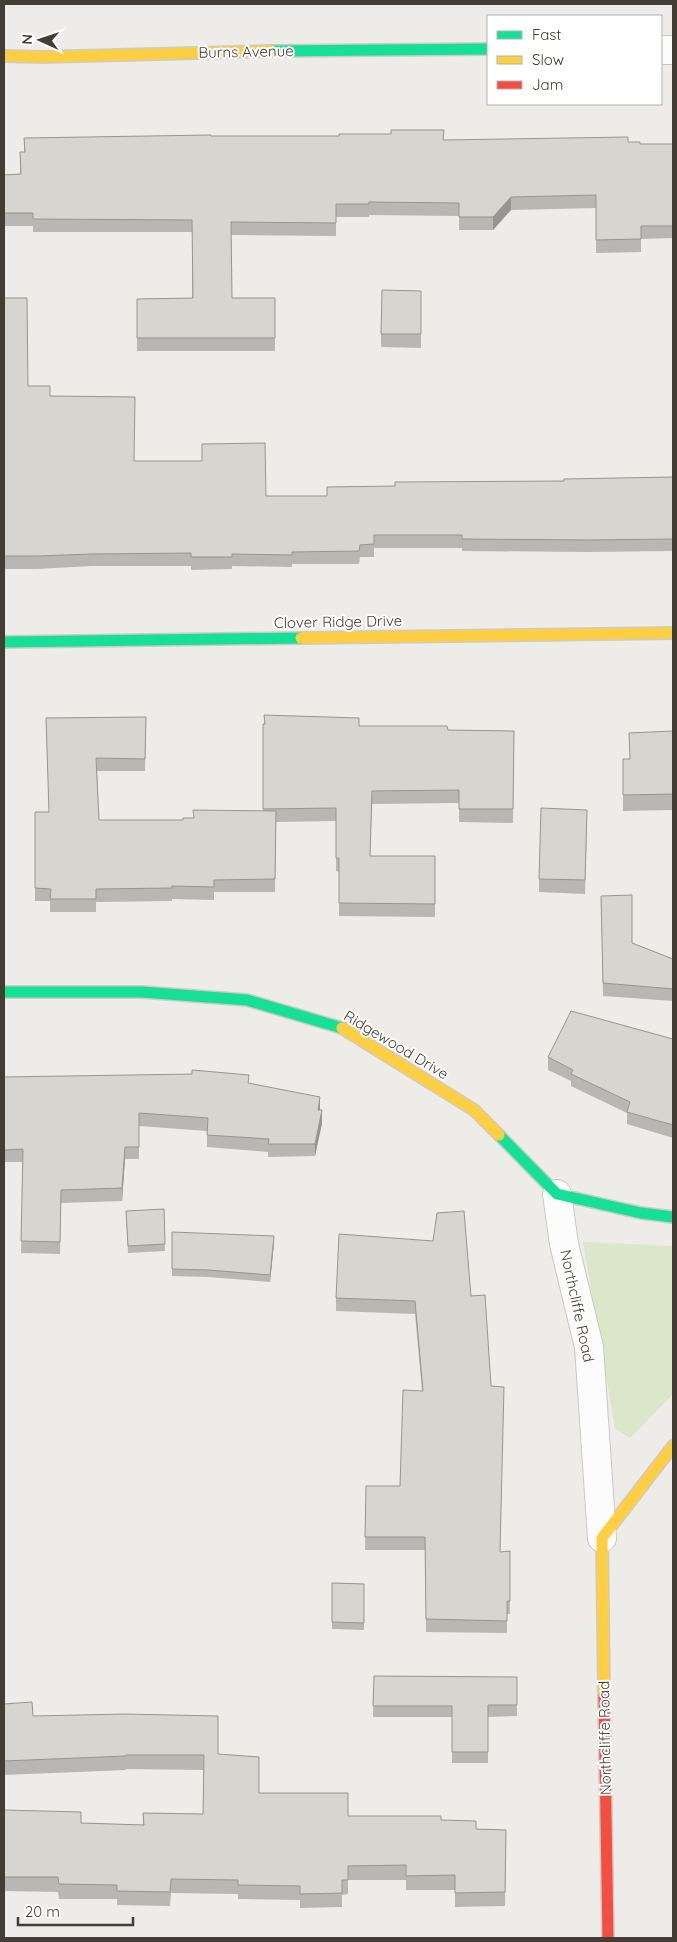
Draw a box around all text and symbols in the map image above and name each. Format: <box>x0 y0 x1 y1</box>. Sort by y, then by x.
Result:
north arrow <box>15 15 65 65</box>
legend <box>487 15 662 105</box>
text: Fast <box>532 25 561 44</box>
text: N <box>18 34 36 45</box>
street label: Burns Avenue <box>198 41 294 62</box>
text: Slow <box>532 50 564 69</box>
text: Jam <box>532 75 563 94</box>
street label: Clover Ridge Drive <box>274 611 402 632</box>
street label: Ridgewood Drive <box>341 1006 452 1083</box>
street label: Northcliffe Road <box>556 1248 599 1364</box>
street label: Northcliffe Road <box>594 1681 615 1795</box>
scale bar <box>18 1894 132 1926</box>
text: 20 m <box>25 1902 60 1921</box>

